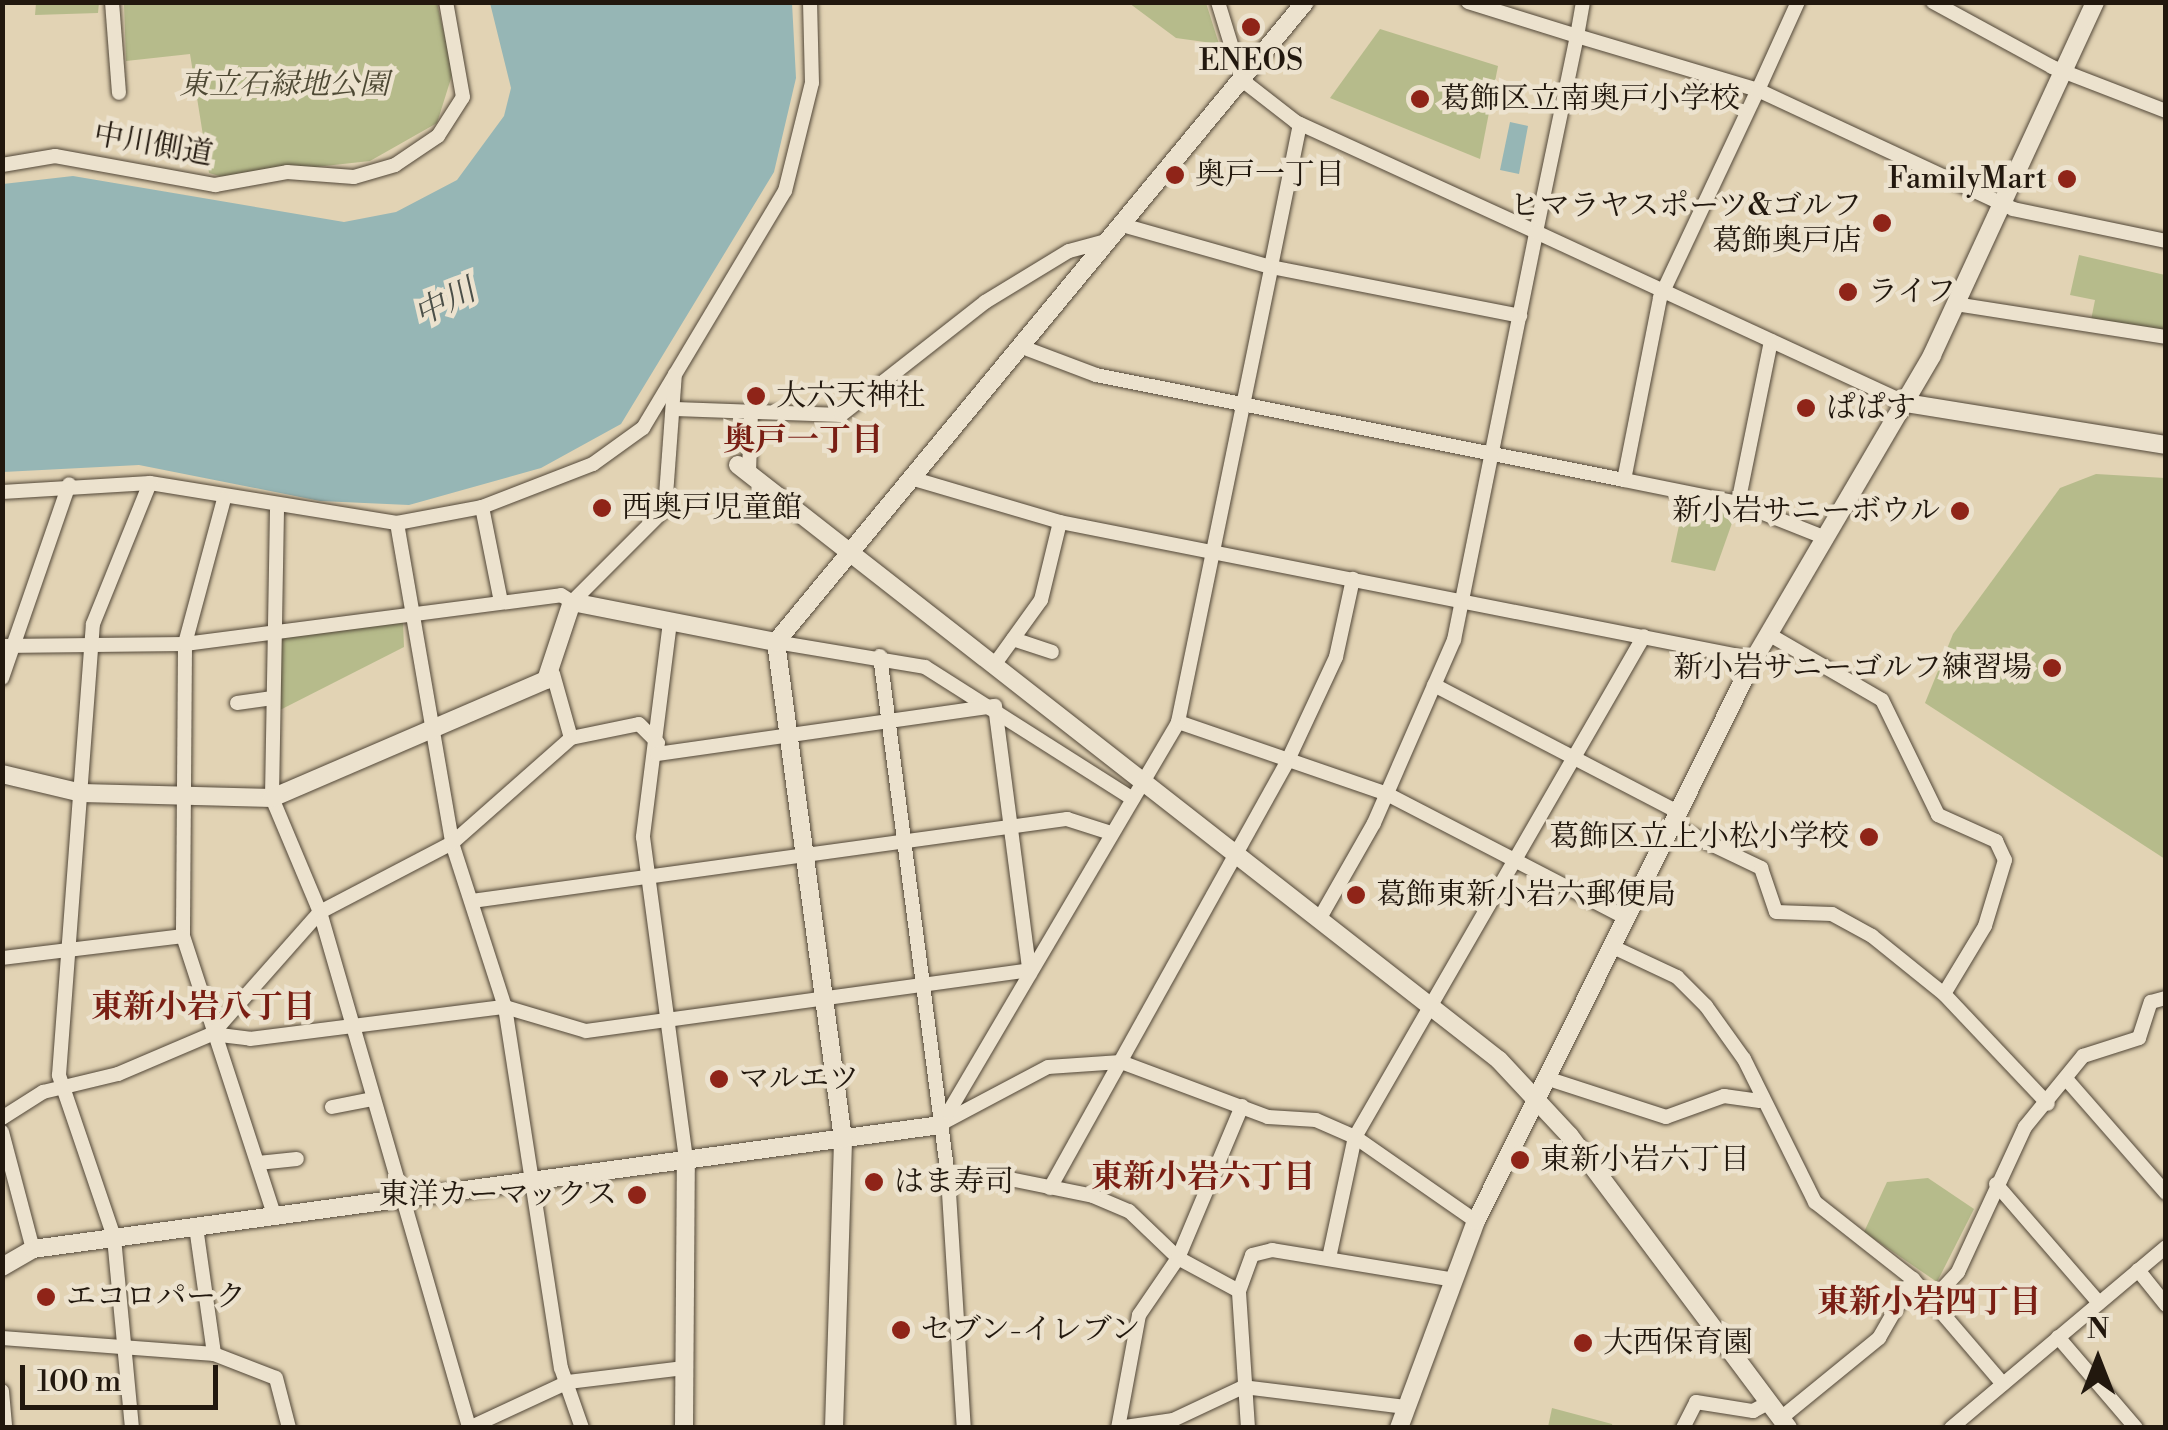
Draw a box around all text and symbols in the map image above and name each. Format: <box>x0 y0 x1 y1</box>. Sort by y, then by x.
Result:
marker: ENEOS <box>1240 16 1262 38</box>
place label: ENEOS <box>1199 43 1303 79</box>
park label: 東立石緑地公園 <box>179 67 389 103</box>
place label: 葛飾区立南奥戸小学校 <box>1440 81 1740 117</box>
marker: 葛飾区立南奥戸小学校 <box>1409 88 1431 110</box>
street label: 中川側道 <box>91 117 215 173</box>
place label: 奥戸一丁目 <box>1195 157 1345 193</box>
place label: FamilyMart <box>1888 161 2047 197</box>
marker: 奥戸一丁目 <box>1164 164 1186 186</box>
marker: FamilyMart <box>2056 168 2078 190</box>
place label: ヒマラヤスポーツ&ゴルフ 葛飾奥戸店 <box>1508 188 1862 258</box>
marker: ヒマラヤスポーツ&ゴルフ 葛飾奥戸店 <box>1871 212 1893 234</box>
water label: 中川 <box>408 271 482 335</box>
place label: ライフ <box>1868 274 1958 310</box>
marker: ライフ <box>1837 281 1859 303</box>
place label: 大六天神社 <box>776 378 926 414</box>
marker: 大六天神社 <box>745 385 767 407</box>
place label: ぱぱす <box>1826 390 1916 426</box>
marker: ぱぱす <box>1795 397 1817 419</box>
district label: 奥戸一丁目 <box>723 421 883 459</box>
place label: 西奥戸児童館 <box>622 490 802 526</box>
place label: 新小岩サニーボウル <box>1670 493 1940 529</box>
marker: 西奥戸児童館 <box>591 497 613 519</box>
marker: 新小岩サニーボウル <box>1949 500 1971 522</box>
place label: 新小岩サニーゴルフ練習場 <box>1672 650 2032 686</box>
marker: 新小岩サニーゴルフ練習場 <box>2041 657 2063 679</box>
place label: 葛飾区立上小松小学校 <box>1549 819 1849 855</box>
marker: 葛飾区立上小松小学校 <box>1858 826 1880 848</box>
place label: 葛飾東新小岩六郵便局 <box>1376 877 1676 913</box>
marker: 葛飾東新小岩六郵便局 <box>1345 884 1367 906</box>
district label: 東新小岩八丁目 <box>91 988 315 1026</box>
place label: マルエツ <box>739 1061 859 1097</box>
marker: マルエツ <box>708 1068 730 1090</box>
place label: 東新小岩六丁目 <box>1540 1142 1750 1178</box>
marker: 東新小岩六丁目 <box>1509 1149 1531 1171</box>
district label: 東新小岩六丁目 <box>1091 1158 1315 1196</box>
place label: はま寿司 <box>894 1164 1014 1200</box>
marker: はま寿司 <box>863 1171 885 1193</box>
place label: 東洋カーマックス <box>377 1177 617 1213</box>
marker: 東洋カーマックス <box>626 1184 648 1206</box>
place label: エコロパーク <box>66 1279 246 1315</box>
district label: 東新小岩四丁目 <box>1817 1283 2041 1321</box>
marker: エコロパーク <box>35 1286 57 1308</box>
north arrow <box>2048 1310 2148 1410</box>
place label: セブン-イレブン <box>921 1312 1143 1348</box>
text: N <box>2087 1312 2109 1347</box>
marker: セブン-イレブン <box>890 1319 912 1341</box>
place label: 大西保育園 <box>1603 1325 1753 1361</box>
marker: 大西保育園 <box>1572 1332 1594 1354</box>
scale bar <box>25 1345 222 1407</box>
text: 100 m <box>37 1363 121 1401</box>

